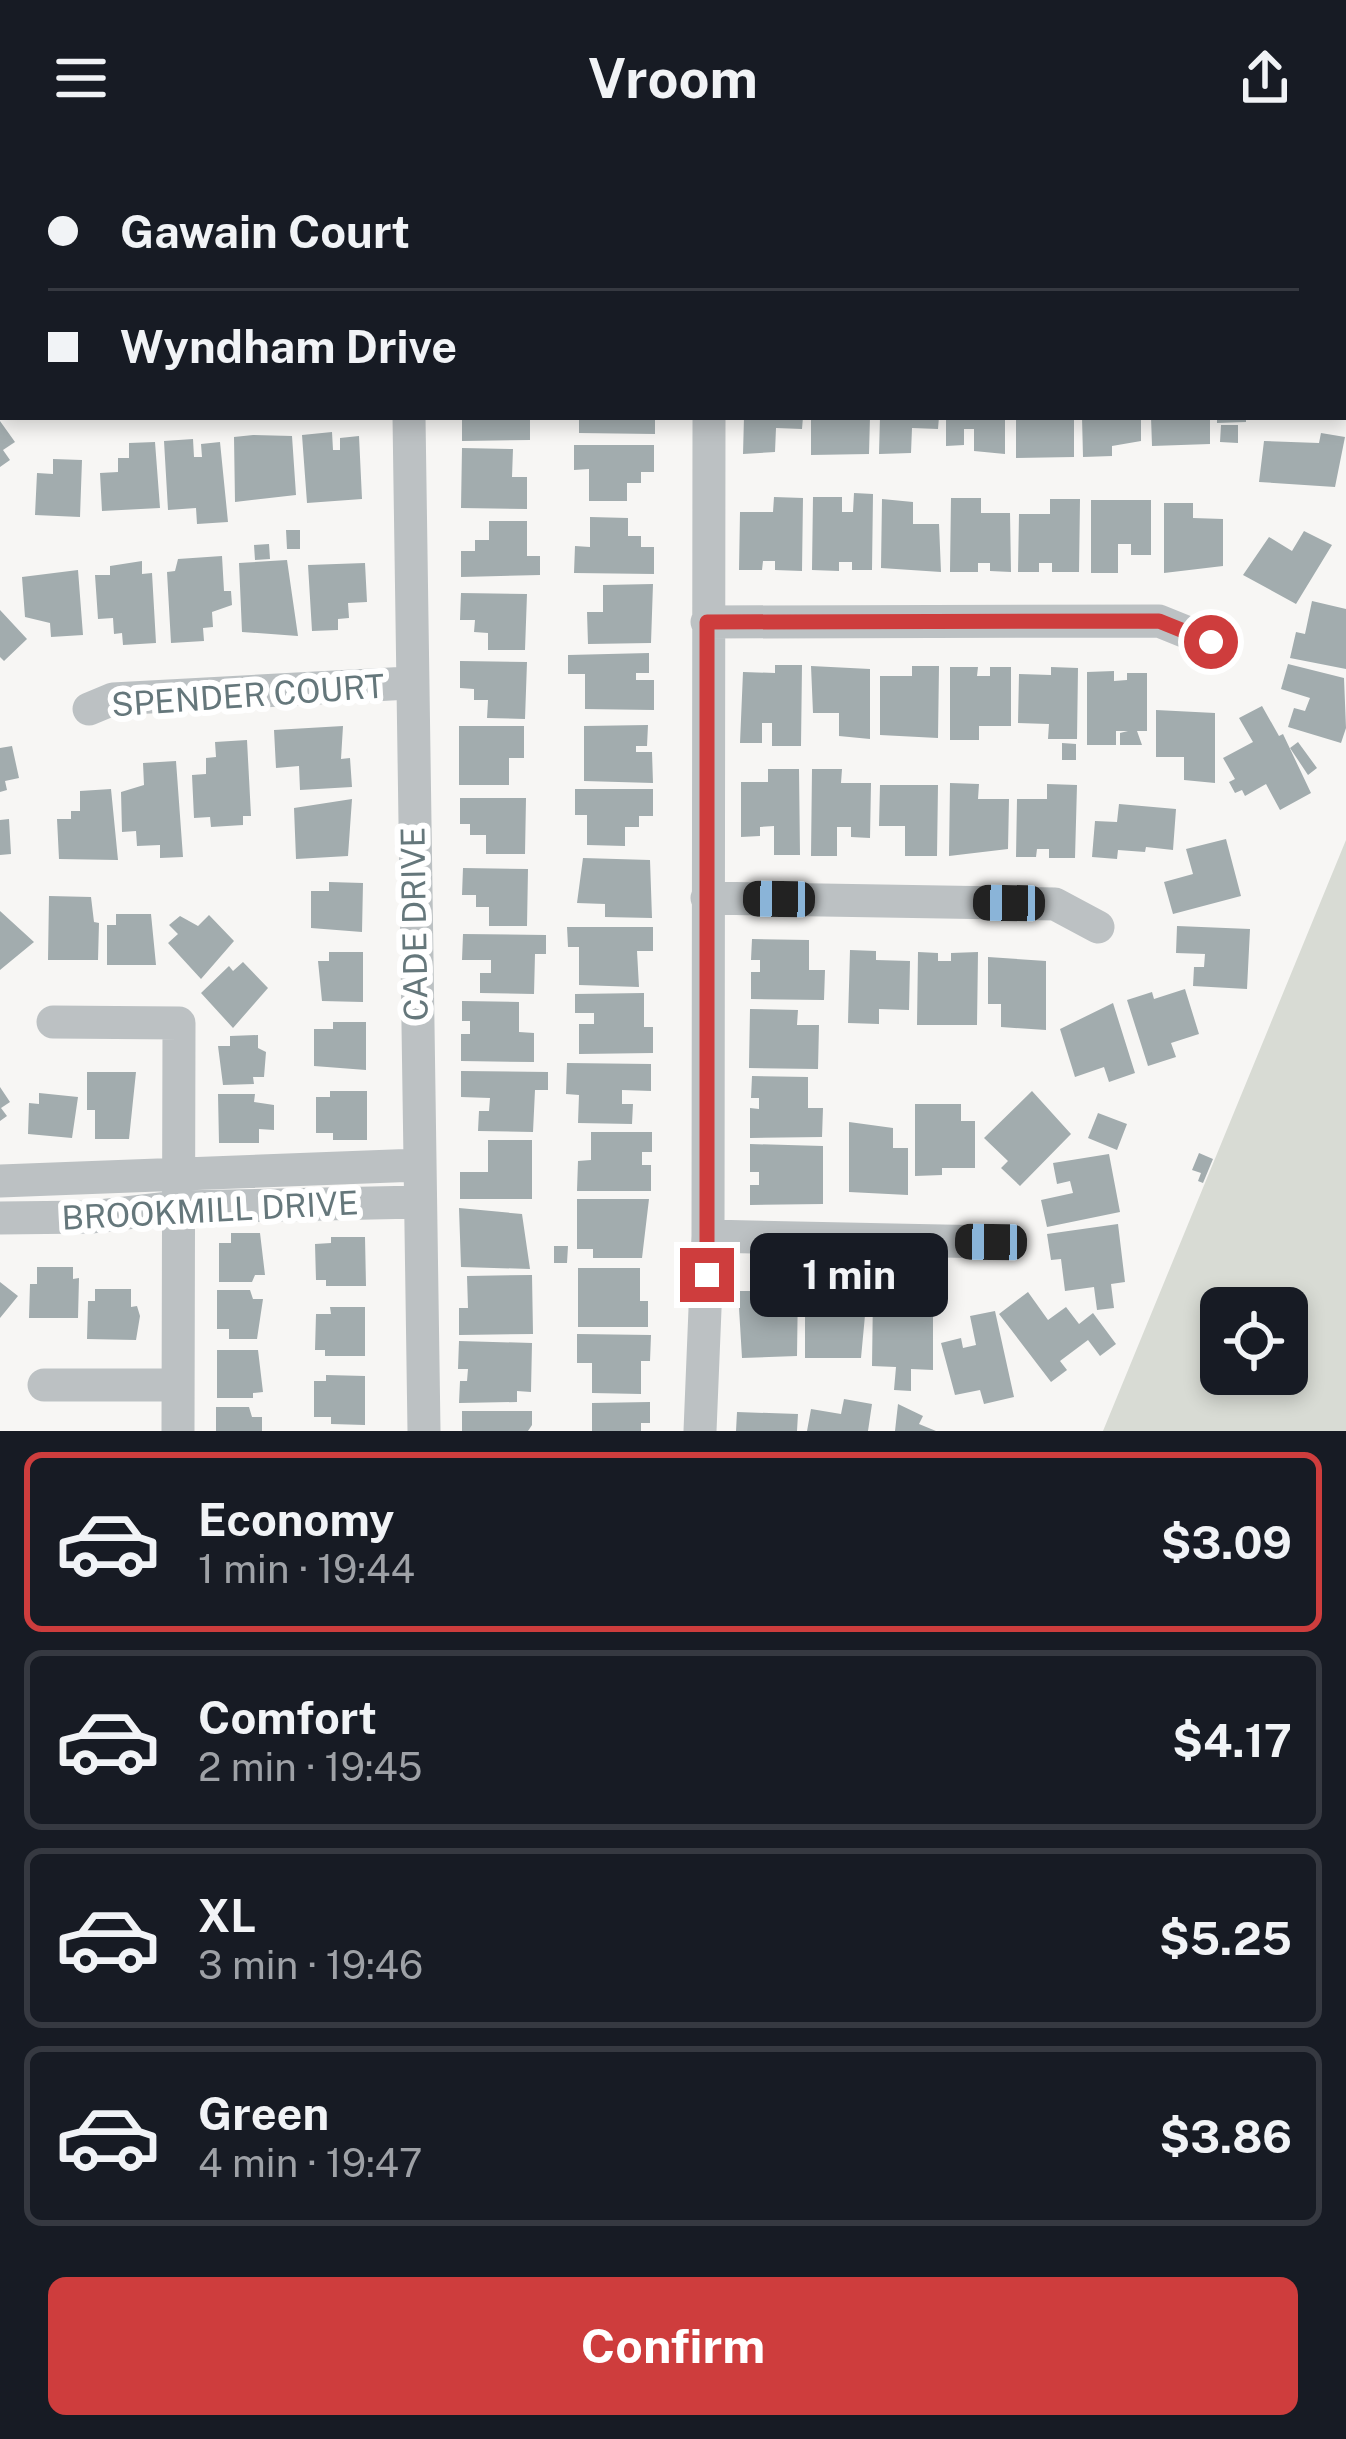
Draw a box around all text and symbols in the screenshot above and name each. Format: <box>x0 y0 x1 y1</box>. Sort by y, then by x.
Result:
icon: menu <box>48 45 114 111</box>
icon: share <box>1232 45 1298 111</box>
text: Vroom <box>588 47 758 110</box>
text: Gawain Court <box>120 205 410 258</box>
text: Wyndham Drive <box>120 320 457 373</box>
route start <box>1184 615 1238 669</box>
street label: SPENDER COURT <box>110 667 386 723</box>
street label: CADE DRIVE <box>393 827 435 1021</box>
car <box>743 880 815 918</box>
car <box>973 884 1045 922</box>
street label: BROOKMILL DRIVE <box>61 1183 359 1237</box>
car <box>955 1223 1027 1261</box>
callout: 1 min <box>749 1233 947 1317</box>
route end <box>680 1248 734 1302</box>
text: 1 min <box>802 1252 896 1298</box>
map controls <box>1200 1287 1308 1395</box>
button: locate <box>1200 1287 1308 1395</box>
icon: car <box>54 1488 162 1596</box>
text: Economy <box>198 1493 394 1546</box>
text: $3.09 <box>1161 1516 1292 1569</box>
text: 1 min · 19:44 <box>198 1546 415 1592</box>
icon: car <box>54 1686 162 1794</box>
text: Comfort <box>198 1691 377 1744</box>
text: $4.17 <box>1172 1714 1292 1767</box>
text: 2 min · 19:45 <box>198 1744 422 1790</box>
icon: car <box>54 1884 162 1992</box>
text: XL <box>198 1889 256 1942</box>
text: $5.25 <box>1159 1912 1292 1965</box>
text: 3 min · 19:46 <box>198 1942 423 1988</box>
icon: car <box>54 2082 162 2190</box>
text: Green <box>198 2087 329 2140</box>
text: $3.86 <box>1160 2110 1292 2163</box>
text: 4 min · 19:47 <box>198 2140 422 2186</box>
button: Confirm <box>48 2277 1298 2415</box>

